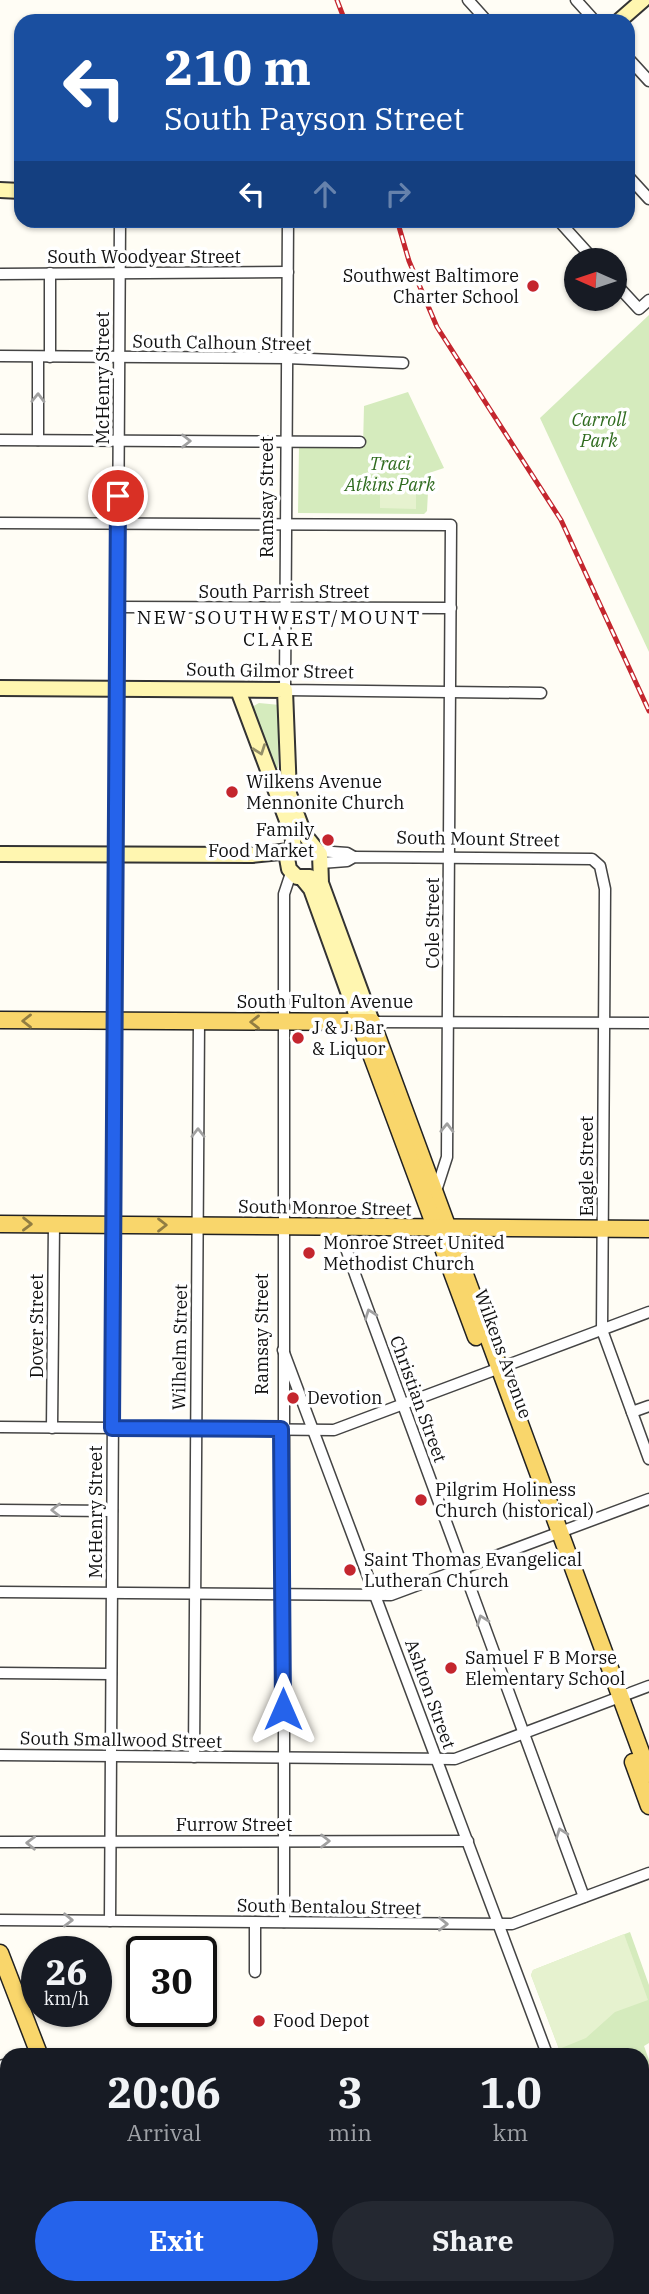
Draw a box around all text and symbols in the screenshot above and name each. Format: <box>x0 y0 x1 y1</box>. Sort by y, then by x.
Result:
text: 210 m <box>164 35 311 98</box>
icon: left <box>49 42 140 133</box>
text: South Payson Street <box>164 97 464 139</box>
icon: left <box>233 175 271 213</box>
icon: ahead <box>306 175 344 213</box>
icon: right <box>379 175 417 213</box>
street label: South Woodyear Street <box>47 245 241 268</box>
north arrow <box>564 248 626 312</box>
map controls <box>564 248 627 311</box>
place label: Southwest Baltimore Charter School <box>343 264 519 308</box>
marker: Southwest Baltimore Charter School <box>525 278 541 294</box>
street label: McHenry Street <box>91 311 114 445</box>
street label: South Calhoun Street <box>132 329 312 356</box>
one-way arrow <box>30 393 46 403</box>
park label: Carroll Park <box>572 408 627 452</box>
one-way arrow <box>182 433 192 449</box>
street label: Ramsay Street <box>255 436 278 558</box>
park label: Traci Atkins Park <box>344 452 436 496</box>
pin <box>88 466 148 526</box>
icon: arrive <box>99 477 137 515</box>
street label: South Parrish Street <box>199 580 369 603</box>
district label: NEW SOUTHWEST/MOUNT CLARE <box>137 605 421 651</box>
street label: South Gilmor Street <box>186 658 354 683</box>
one-way arrow <box>252 743 266 755</box>
place label: Wilkens Avenue Mennonite Church <box>246 770 404 814</box>
marker: Wilkens Avenue Mennonite Church <box>224 784 240 800</box>
place label: Family Food Market <box>208 818 314 862</box>
street label: South Mount Street <box>396 826 560 851</box>
marker: Family Food Market <box>320 832 336 848</box>
street label: Cole Street <box>421 877 444 969</box>
street label: South Fulton Avenue <box>237 990 413 1013</box>
one-way arrow <box>21 1013 32 1029</box>
one-way arrow <box>249 1014 260 1029</box>
place label: J & J Bar & Liquor <box>312 1016 385 1060</box>
marker: J & J Bar & Liquor <box>290 1030 306 1046</box>
street label: Eagle Street <box>575 1116 598 1216</box>
one-way arrow <box>439 1122 455 1132</box>
one-way arrow <box>190 1127 206 1137</box>
street label: South Monroe Street <box>238 1194 412 1221</box>
one-way arrow <box>22 1216 33 1232</box>
one-way arrow <box>157 1217 167 1233</box>
place label: Monroe Street United Methodist Church <box>323 1231 505 1275</box>
marker: Monroe Street United Methodist Church <box>301 1245 317 1261</box>
street label: Ramsay Street <box>250 1273 273 1395</box>
street label: Dover Street <box>25 1274 48 1378</box>
street label: Wilhelm Street <box>167 1284 192 1410</box>
street label: Wilkens Avenue <box>469 1286 538 1422</box>
one-way arrow <box>364 1309 378 1321</box>
street label: Christian Street <box>385 1332 452 1465</box>
place label: Devotion <box>307 1386 383 1409</box>
marker: Devotion <box>285 1390 301 1406</box>
street label: McHenry Street <box>84 1445 107 1579</box>
place label: Pilgrim Holiness Church (historical) <box>435 1478 594 1522</box>
marker: Pilgrim Holiness Church (historical) <box>413 1492 429 1508</box>
one-way arrow <box>50 1503 61 1518</box>
place label: Saint Thomas Evangelical Lutheran Church <box>364 1548 582 1592</box>
marker: Saint Thomas Evangelical Lutheran Church <box>342 1562 358 1578</box>
one-way arrow <box>476 1614 490 1626</box>
street label: Ashton Street <box>400 1636 461 1752</box>
place label: Samuel F B Morse Elementary School <box>465 1646 625 1690</box>
marker: Samuel F B Morse Elementary School <box>443 1660 459 1676</box>
position arrow <box>246 1672 320 1746</box>
street label: South Smallwood Street <box>20 1726 222 1753</box>
street label: Furrow Street <box>176 1813 292 1836</box>
one-way arrow <box>555 1828 569 1840</box>
one-way arrow <box>320 1833 331 1849</box>
one-way arrow <box>25 1835 36 1850</box>
street label: South Bentalou Street <box>237 1893 421 1920</box>
one-way arrow <box>63 1912 74 1928</box>
one-way arrow <box>438 1916 448 1932</box>
speed limit sign: 30 <box>126 1936 217 2027</box>
text: 26 <box>45 1949 88 1995</box>
text: km/h <box>44 1987 89 2010</box>
place label: Food Depot <box>273 2009 369 2032</box>
marker: Food Depot <box>251 2013 267 2029</box>
text: 20:06 <box>107 2065 221 2120</box>
text: 3 <box>338 2065 363 2120</box>
text: 1.0 <box>479 2065 542 2120</box>
text: Arrival <box>127 2117 202 2147</box>
text: min <box>328 2117 372 2147</box>
text: km <box>493 2117 528 2147</box>
button: Exit <box>35 2201 318 2281</box>
button: Share <box>332 2201 614 2281</box>

